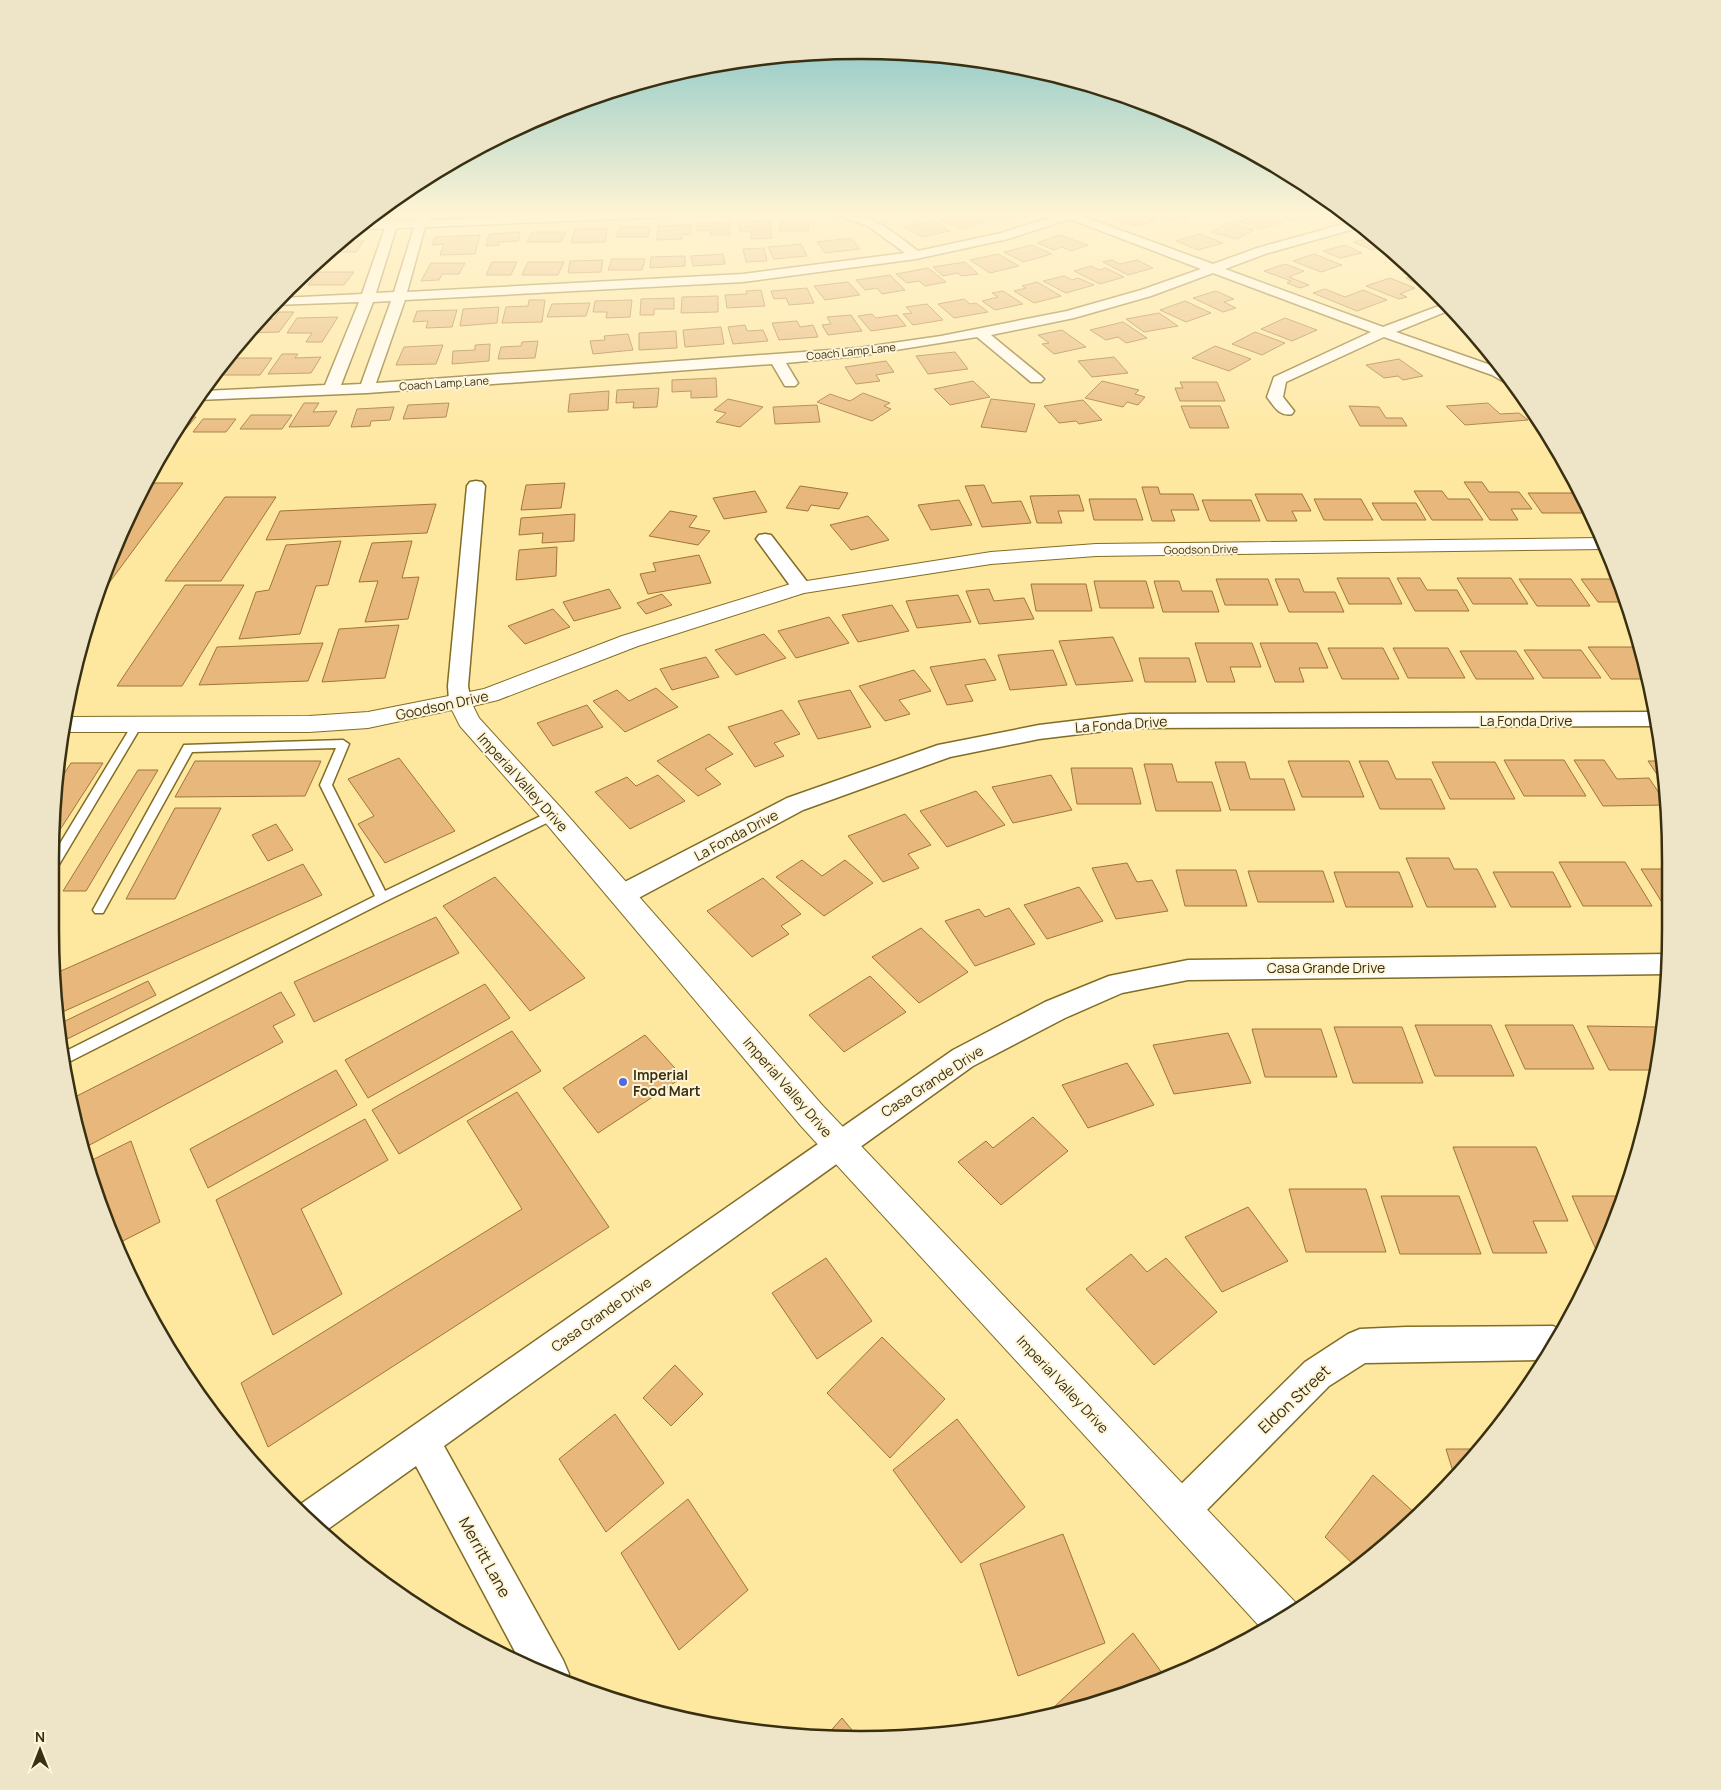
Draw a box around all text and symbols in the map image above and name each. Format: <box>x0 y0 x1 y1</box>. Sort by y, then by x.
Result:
street label: Coach Lamp Lane <box>806 339 897 363</box>
street label: Coach Lamp Lane <box>399 372 490 394</box>
street label: Goodson Drive <box>1164 541 1239 557</box>
street label: Goodson Drive <box>394 686 490 724</box>
street label: La Fonda Drive <box>1074 711 1168 737</box>
street label: La Fonda Drive <box>1480 711 1572 730</box>
street label: Imperial Valley Drive <box>473 729 573 835</box>
street label: La Fonda Drive <box>691 805 781 865</box>
street label: Casa Grande Drive <box>1267 958 1385 977</box>
street label: Imperial Valley Drive <box>739 1033 837 1141</box>
street label: Casa Grande Drive <box>877 1041 987 1121</box>
place label: Imperial Food Mart <box>633 1065 701 1100</box>
marker: Imperial Food Mart <box>617 1076 629 1088</box>
street label: Casa Grande Drive <box>547 1272 655 1356</box>
street label: Imperial Valley Drive <box>1013 1331 1113 1437</box>
street label: Eldon Street <box>1253 1360 1335 1438</box>
street label: Merritt Lane <box>454 1513 516 1601</box>
north arrow <box>15 1725 65 1775</box>
text: N <box>35 1727 45 1746</box>

